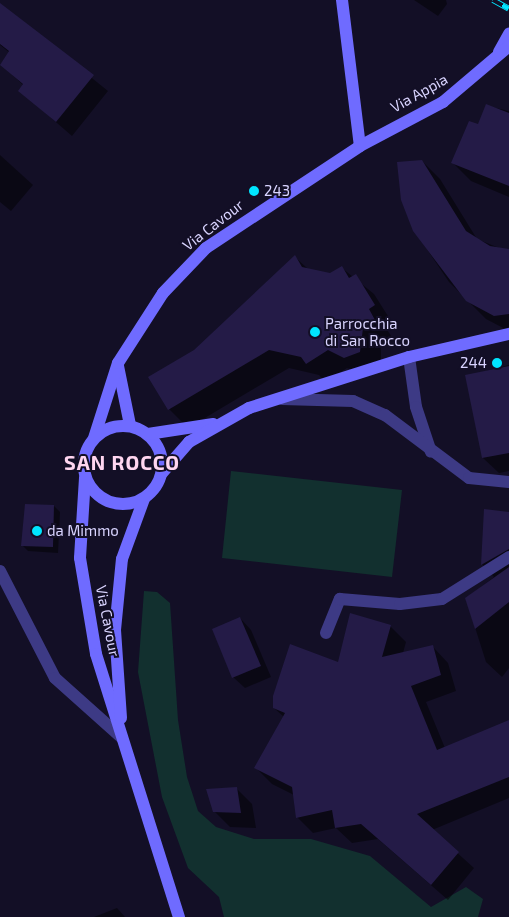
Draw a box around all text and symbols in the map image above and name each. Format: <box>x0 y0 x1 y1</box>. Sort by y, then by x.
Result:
street label: Via Appia <box>387 70 451 116</box>
place label: 243 <box>264 182 290 200</box>
marker: 243 <box>248 185 260 197</box>
street label: Via Cavour <box>179 196 247 254</box>
place label: Parrocchia di San Rocco <box>325 314 410 349</box>
marker: Parrocchia di San Rocco <box>309 326 321 338</box>
place label: 244 <box>460 354 487 372</box>
marker: 244 <box>491 357 503 369</box>
district label: SAN ROCCO <box>63 450 181 474</box>
place label: da Mimmo <box>47 522 119 540</box>
marker: da Mimmo <box>31 525 43 537</box>
street label: Via Cavour <box>92 584 124 658</box>

